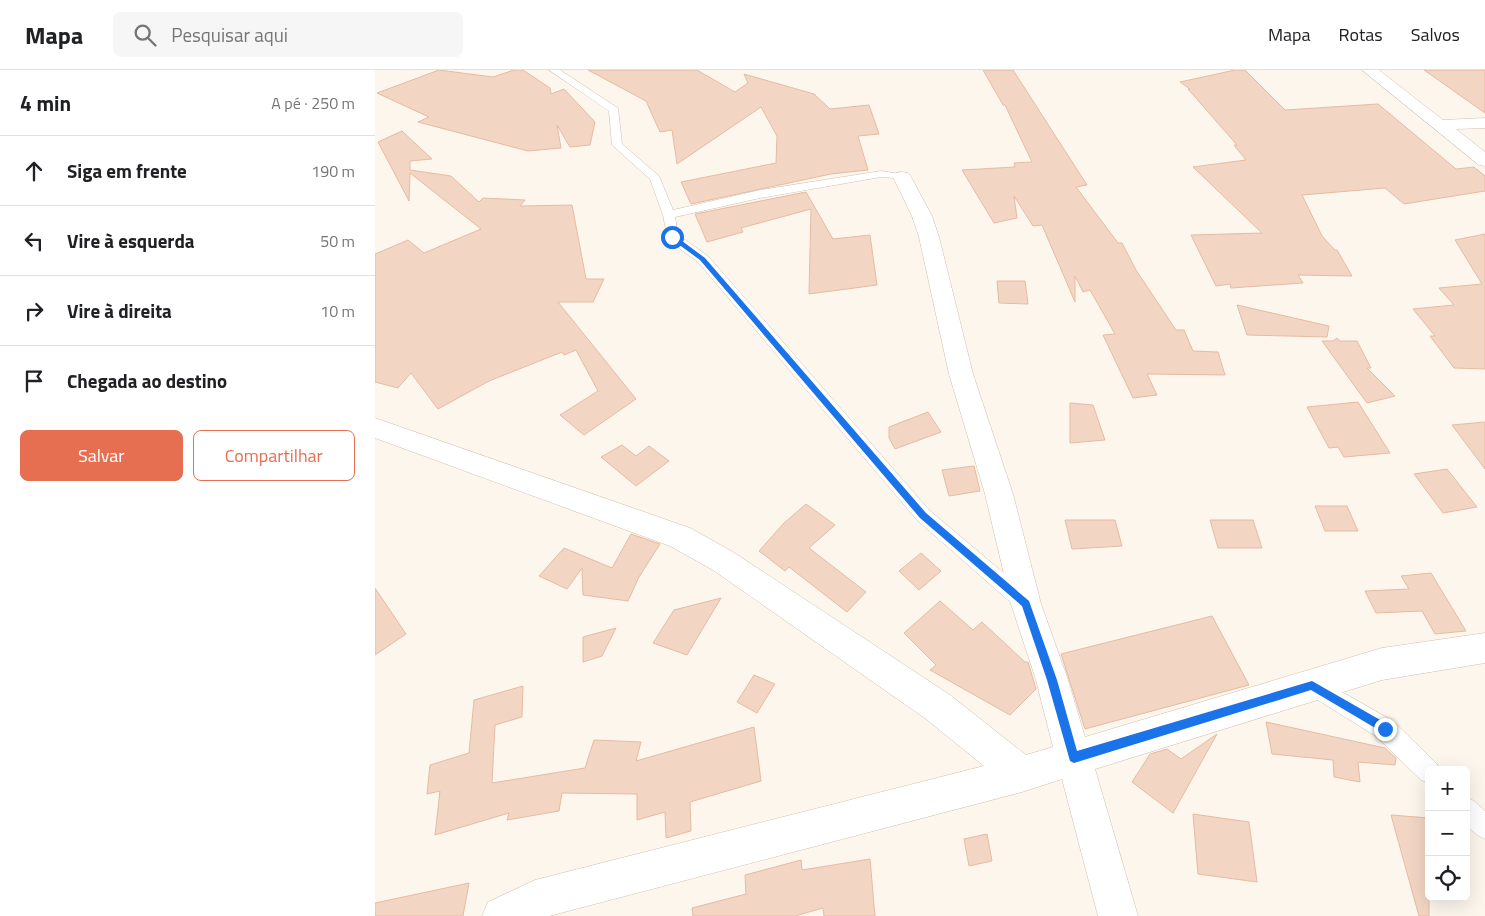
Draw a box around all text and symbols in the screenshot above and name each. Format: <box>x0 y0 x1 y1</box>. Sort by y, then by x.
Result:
search box <box>113 12 463 57</box>
text: Mapa <box>25 17 83 53</box>
text: Pesquisar aqui <box>171 20 288 49</box>
icon: search <box>131 21 159 49</box>
text: Mapa <box>1268 21 1311 48</box>
text: Rotas <box>1339 21 1383 48</box>
text: Salvos <box>1411 21 1460 48</box>
text: 4 min <box>20 87 71 119</box>
text: A pé · 250 m <box>271 91 355 115</box>
text: Siga em frente <box>67 156 187 185</box>
icon: ahead <box>20 157 48 185</box>
text: 190 m <box>311 159 355 183</box>
text: Vire à esquerda <box>67 226 195 255</box>
route start <box>661 226 684 249</box>
icon: left <box>20 227 48 255</box>
text: 50 m <box>320 229 355 253</box>
text: Vire à direita <box>67 296 172 325</box>
icon: right <box>20 297 48 325</box>
text: 10 m <box>320 299 355 323</box>
text: Chegada ao destino <box>67 366 227 395</box>
icon: arrive <box>20 367 48 395</box>
button: Salvar <box>20 430 183 481</box>
button: Compartilhar <box>193 430 355 481</box>
route end <box>1374 718 1397 741</box>
map controls <box>1425 766 1470 901</box>
button: + <box>1425 766 1470 811</box>
button: − <box>1425 811 1470 856</box>
button: locate <box>1425 856 1470 901</box>

